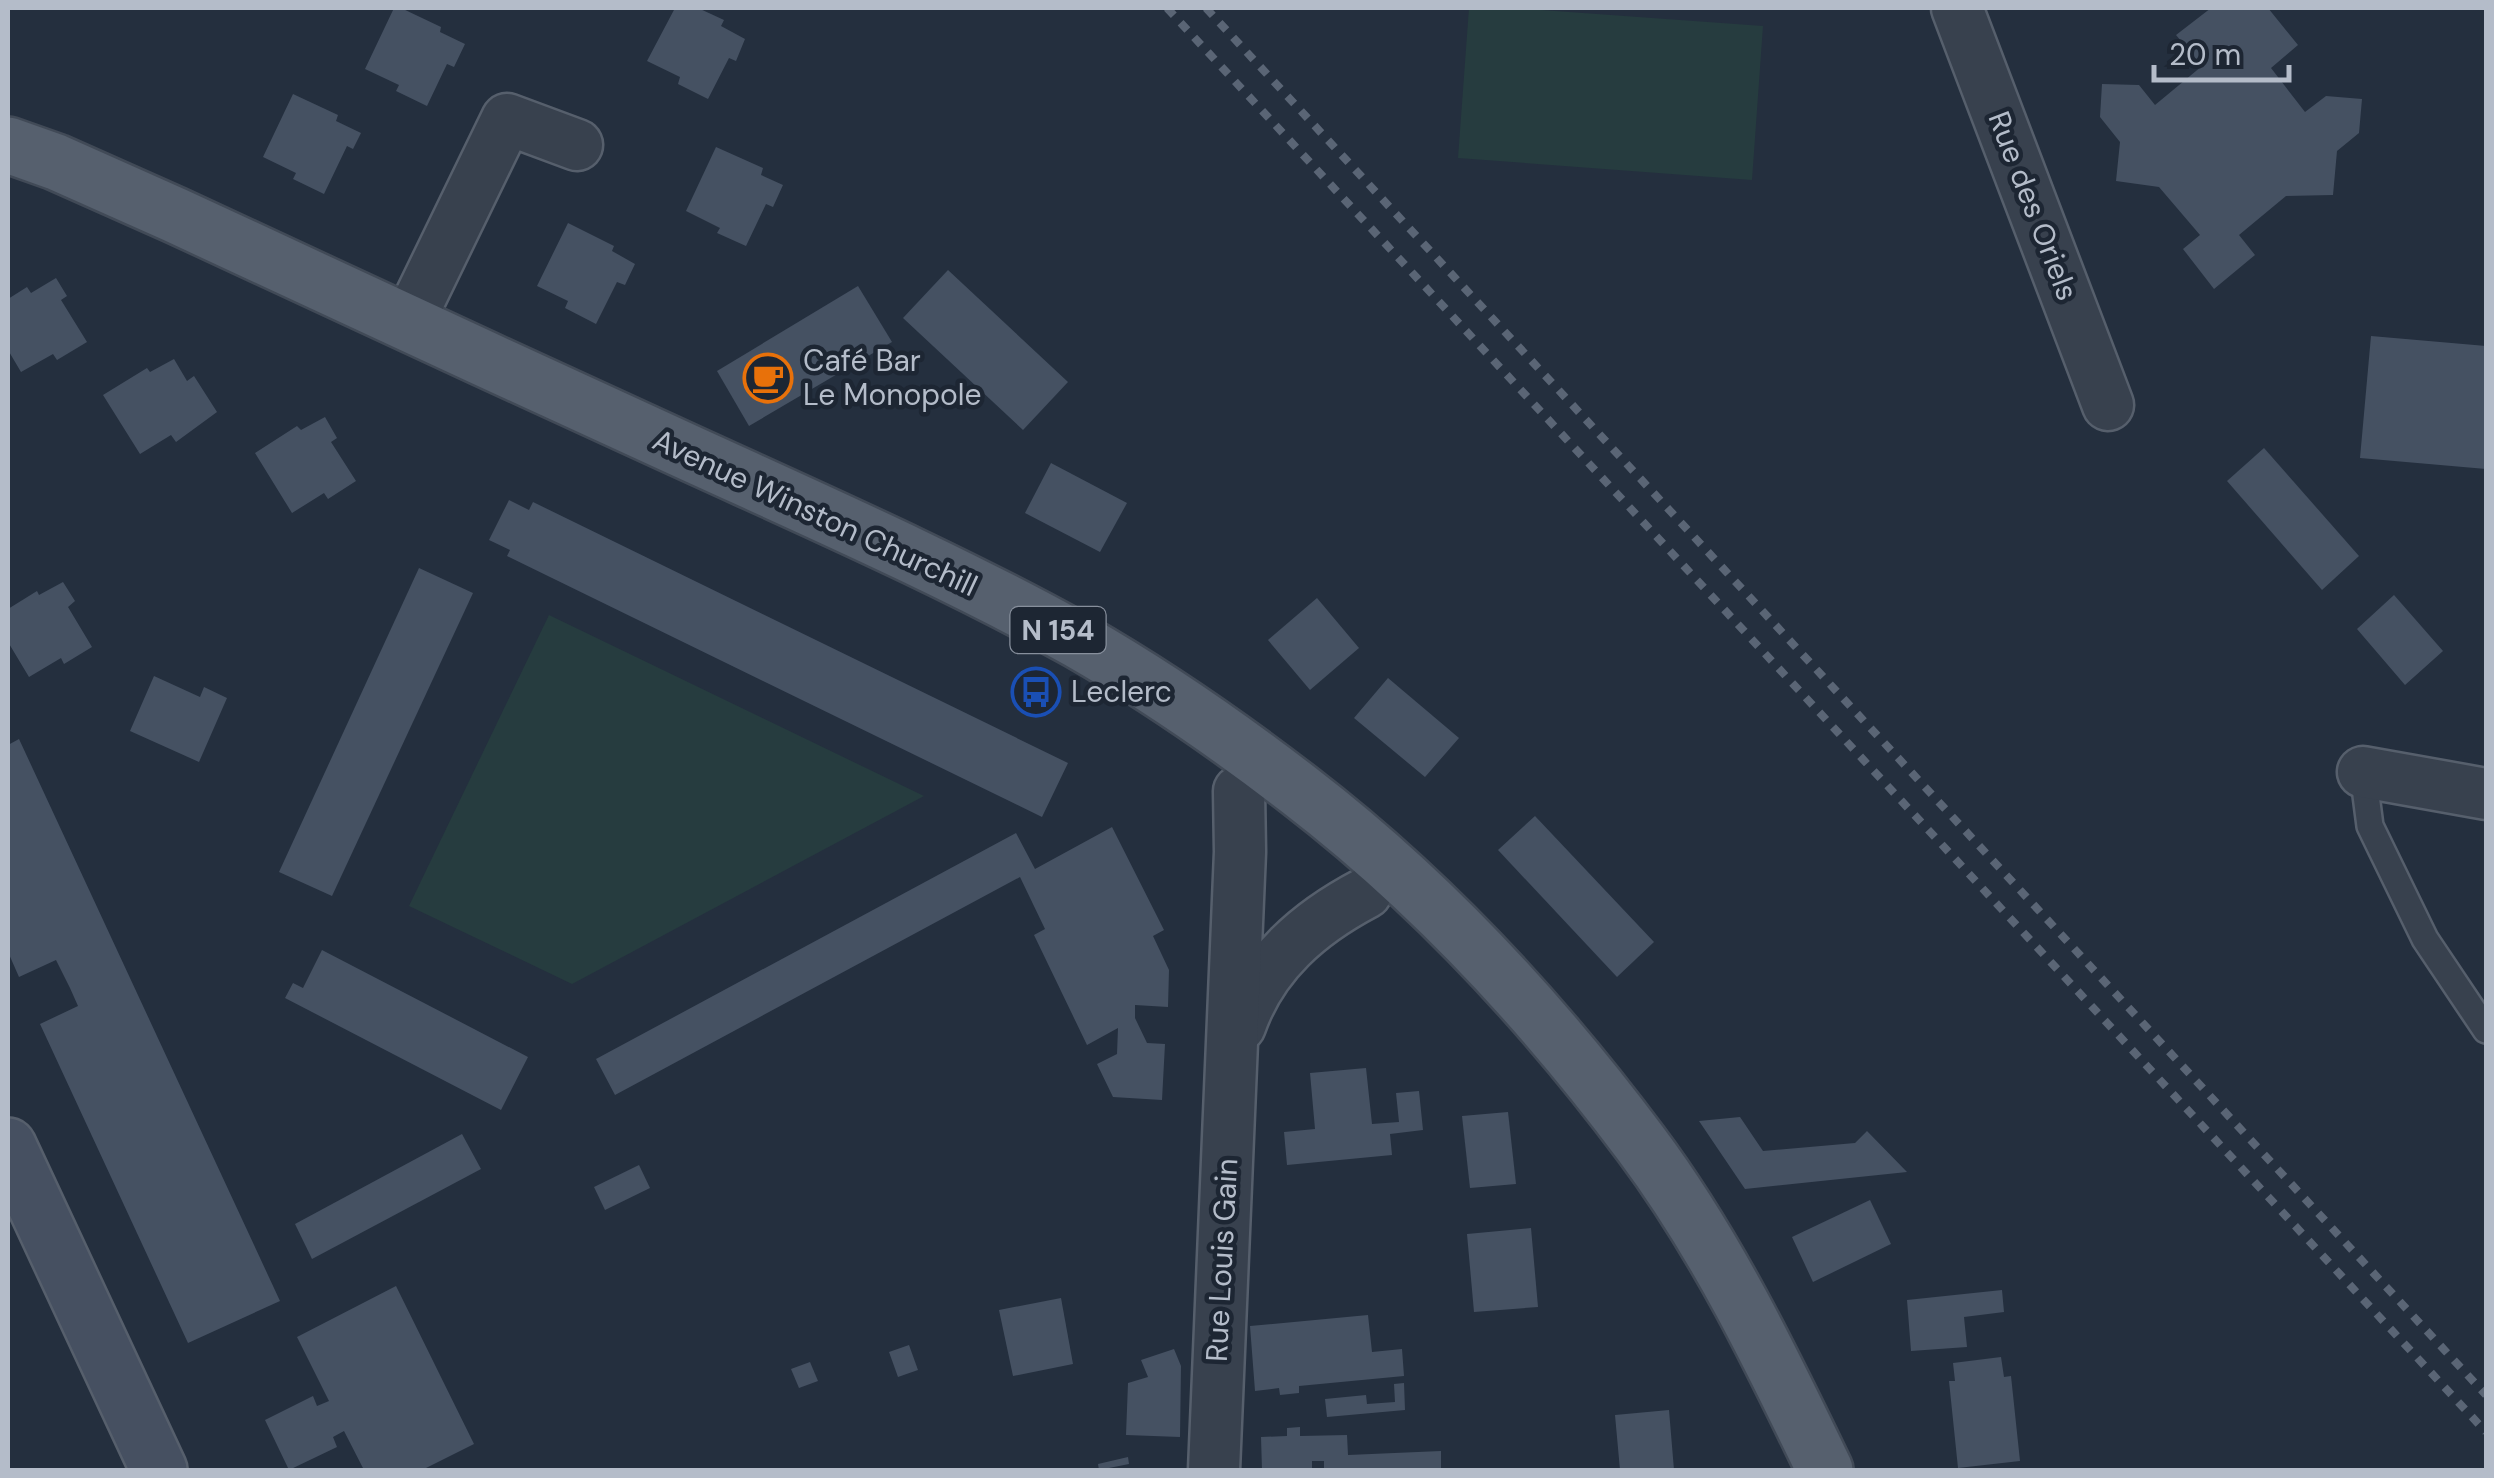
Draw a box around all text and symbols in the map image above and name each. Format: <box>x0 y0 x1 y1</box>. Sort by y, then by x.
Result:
scale bar <box>2154 20 2289 82</box>
text: 20 m <box>2169 35 2241 74</box>
street label: Rue des Oriels <box>1980 106 2087 306</box>
place label: Café Bar Le Monopole <box>803 341 982 414</box>
cafe icon: Café Bar Le Monopole <box>742 352 794 404</box>
street label: Avenue Winston Churchill <box>647 420 984 605</box>
road number: N 154 <box>1010 607 1106 653</box>
bus stop icon: Leclerc <box>1010 666 1062 718</box>
place label: Leclerc <box>1071 672 1172 711</box>
street label: Rue Louis Gain <box>1197 1157 1246 1363</box>

